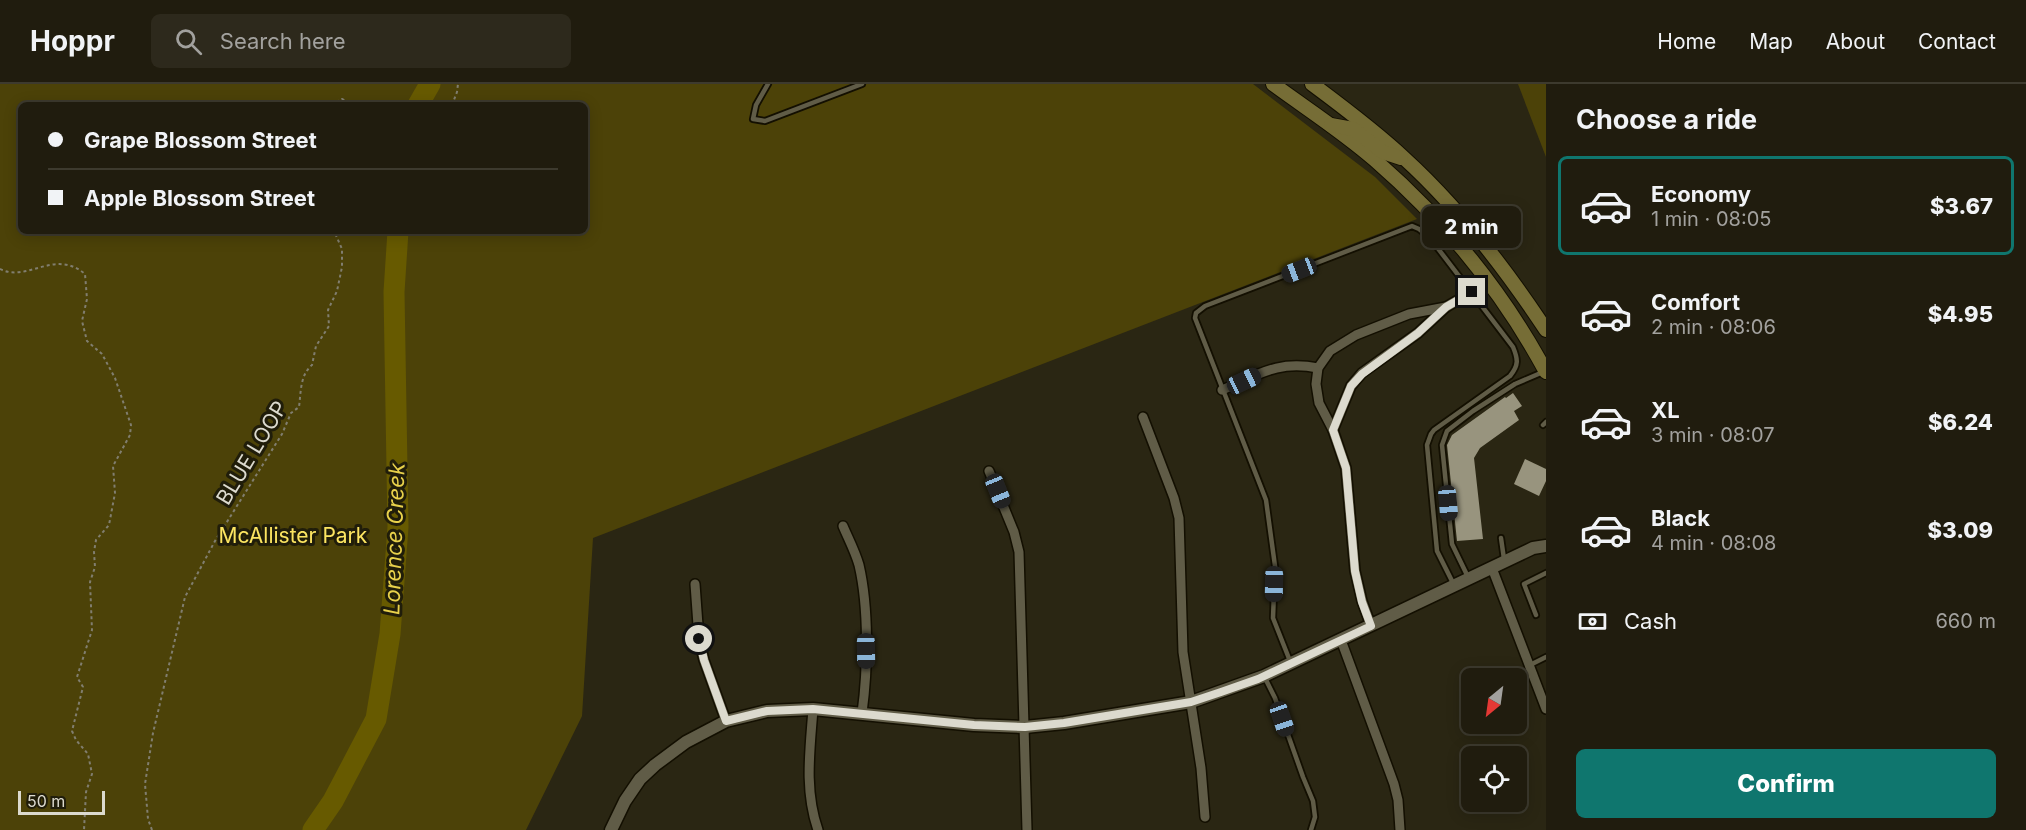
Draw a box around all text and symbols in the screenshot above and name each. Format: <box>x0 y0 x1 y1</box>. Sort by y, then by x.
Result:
search box <box>151 14 571 68</box>
text: Hoppr <box>30 24 115 58</box>
icon: search <box>172 25 205 58</box>
text: Search here <box>220 28 346 54</box>
text: Home <box>1657 29 1716 54</box>
text: Map <box>1749 29 1793 54</box>
text: About <box>1826 29 1885 54</box>
text: Contact <box>1918 29 1996 54</box>
text: Choose a ride <box>1576 103 1757 136</box>
text: Grape Blossom Street <box>84 127 317 153</box>
icon: car <box>1579 179 1633 233</box>
text: Economy <box>1651 181 1751 207</box>
text: Apple Blossom Street <box>84 185 315 211</box>
text: $3.67 <box>1930 193 1993 219</box>
callout: 2 min <box>1422 205 1522 247</box>
text: 1 min · 08:05 <box>1651 207 1771 231</box>
text: 2 min <box>1444 215 1499 239</box>
car <box>1279 255 1319 285</box>
route end <box>1458 278 1485 305</box>
icon: car <box>1579 287 1633 341</box>
text: Comfort <box>1651 289 1740 315</box>
text: $4.95 <box>1928 301 1993 327</box>
text: 2 min · 08:06 <box>1651 315 1776 339</box>
car <box>1224 365 1264 397</box>
icon: car <box>1579 395 1633 449</box>
street label: BLUE LOOP <box>211 396 292 509</box>
text: XL <box>1651 397 1680 423</box>
text: $6.24 <box>1928 409 1993 435</box>
text: 3 min · 08:07 <box>1651 423 1774 447</box>
water label: Lorence Creek <box>378 462 410 615</box>
car <box>983 471 1013 511</box>
car <box>1437 484 1459 522</box>
icon: car <box>1579 503 1633 557</box>
text: Black <box>1651 505 1710 531</box>
text: $3.09 <box>1928 517 1993 543</box>
park label: McAllister Park <box>219 523 368 548</box>
text: 4 min · 08:08 <box>1651 531 1776 555</box>
car <box>1265 566 1283 602</box>
icon: cash <box>1576 605 1609 638</box>
text: Cash <box>1624 608 1677 634</box>
text: 660 m <box>1935 609 1996 633</box>
route start <box>685 625 712 652</box>
car <box>857 633 875 669</box>
north arrow <box>1461 668 1527 734</box>
map controls <box>1461 668 1527 812</box>
car <box>1268 699 1296 739</box>
button: locate <box>1461 746 1527 812</box>
button: Confirm <box>1576 749 1996 818</box>
scale bar <box>18 788 105 816</box>
text: 50 m <box>27 791 65 811</box>

